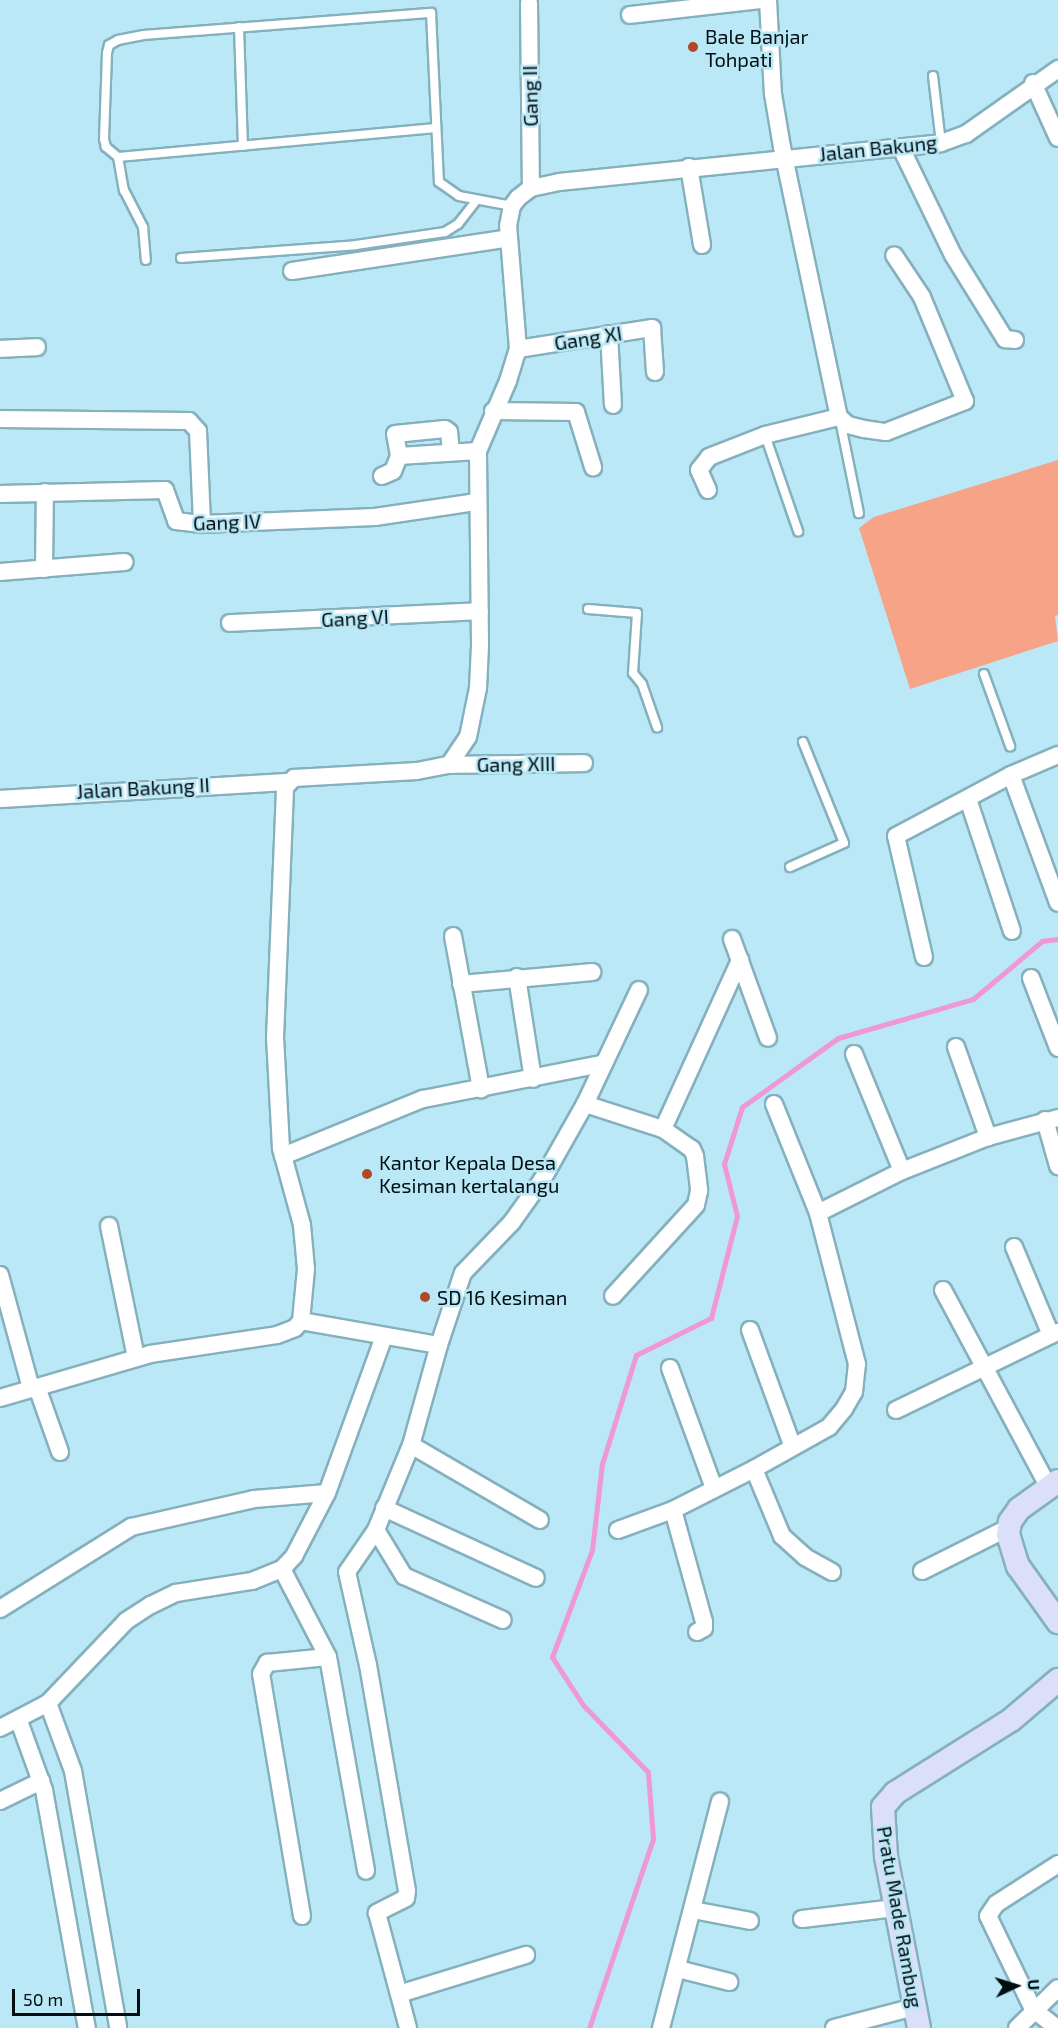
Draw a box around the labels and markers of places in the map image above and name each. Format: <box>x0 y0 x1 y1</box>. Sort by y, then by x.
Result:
place label: Bale Banjar Tohpati <box>705 24 809 71</box>
marker: Bale Banjar Tohpati <box>686 40 700 54</box>
place label: Kantor Kepala Desa Kesiman kertalangu <box>379 1150 559 1197</box>
marker: Kantor Kepala Desa Kesiman kertalangu <box>360 1167 374 1181</box>
place label: SD 16 Kesiman <box>437 1285 567 1309</box>
marker: SD 16 Kesiman <box>418 1290 432 1304</box>

